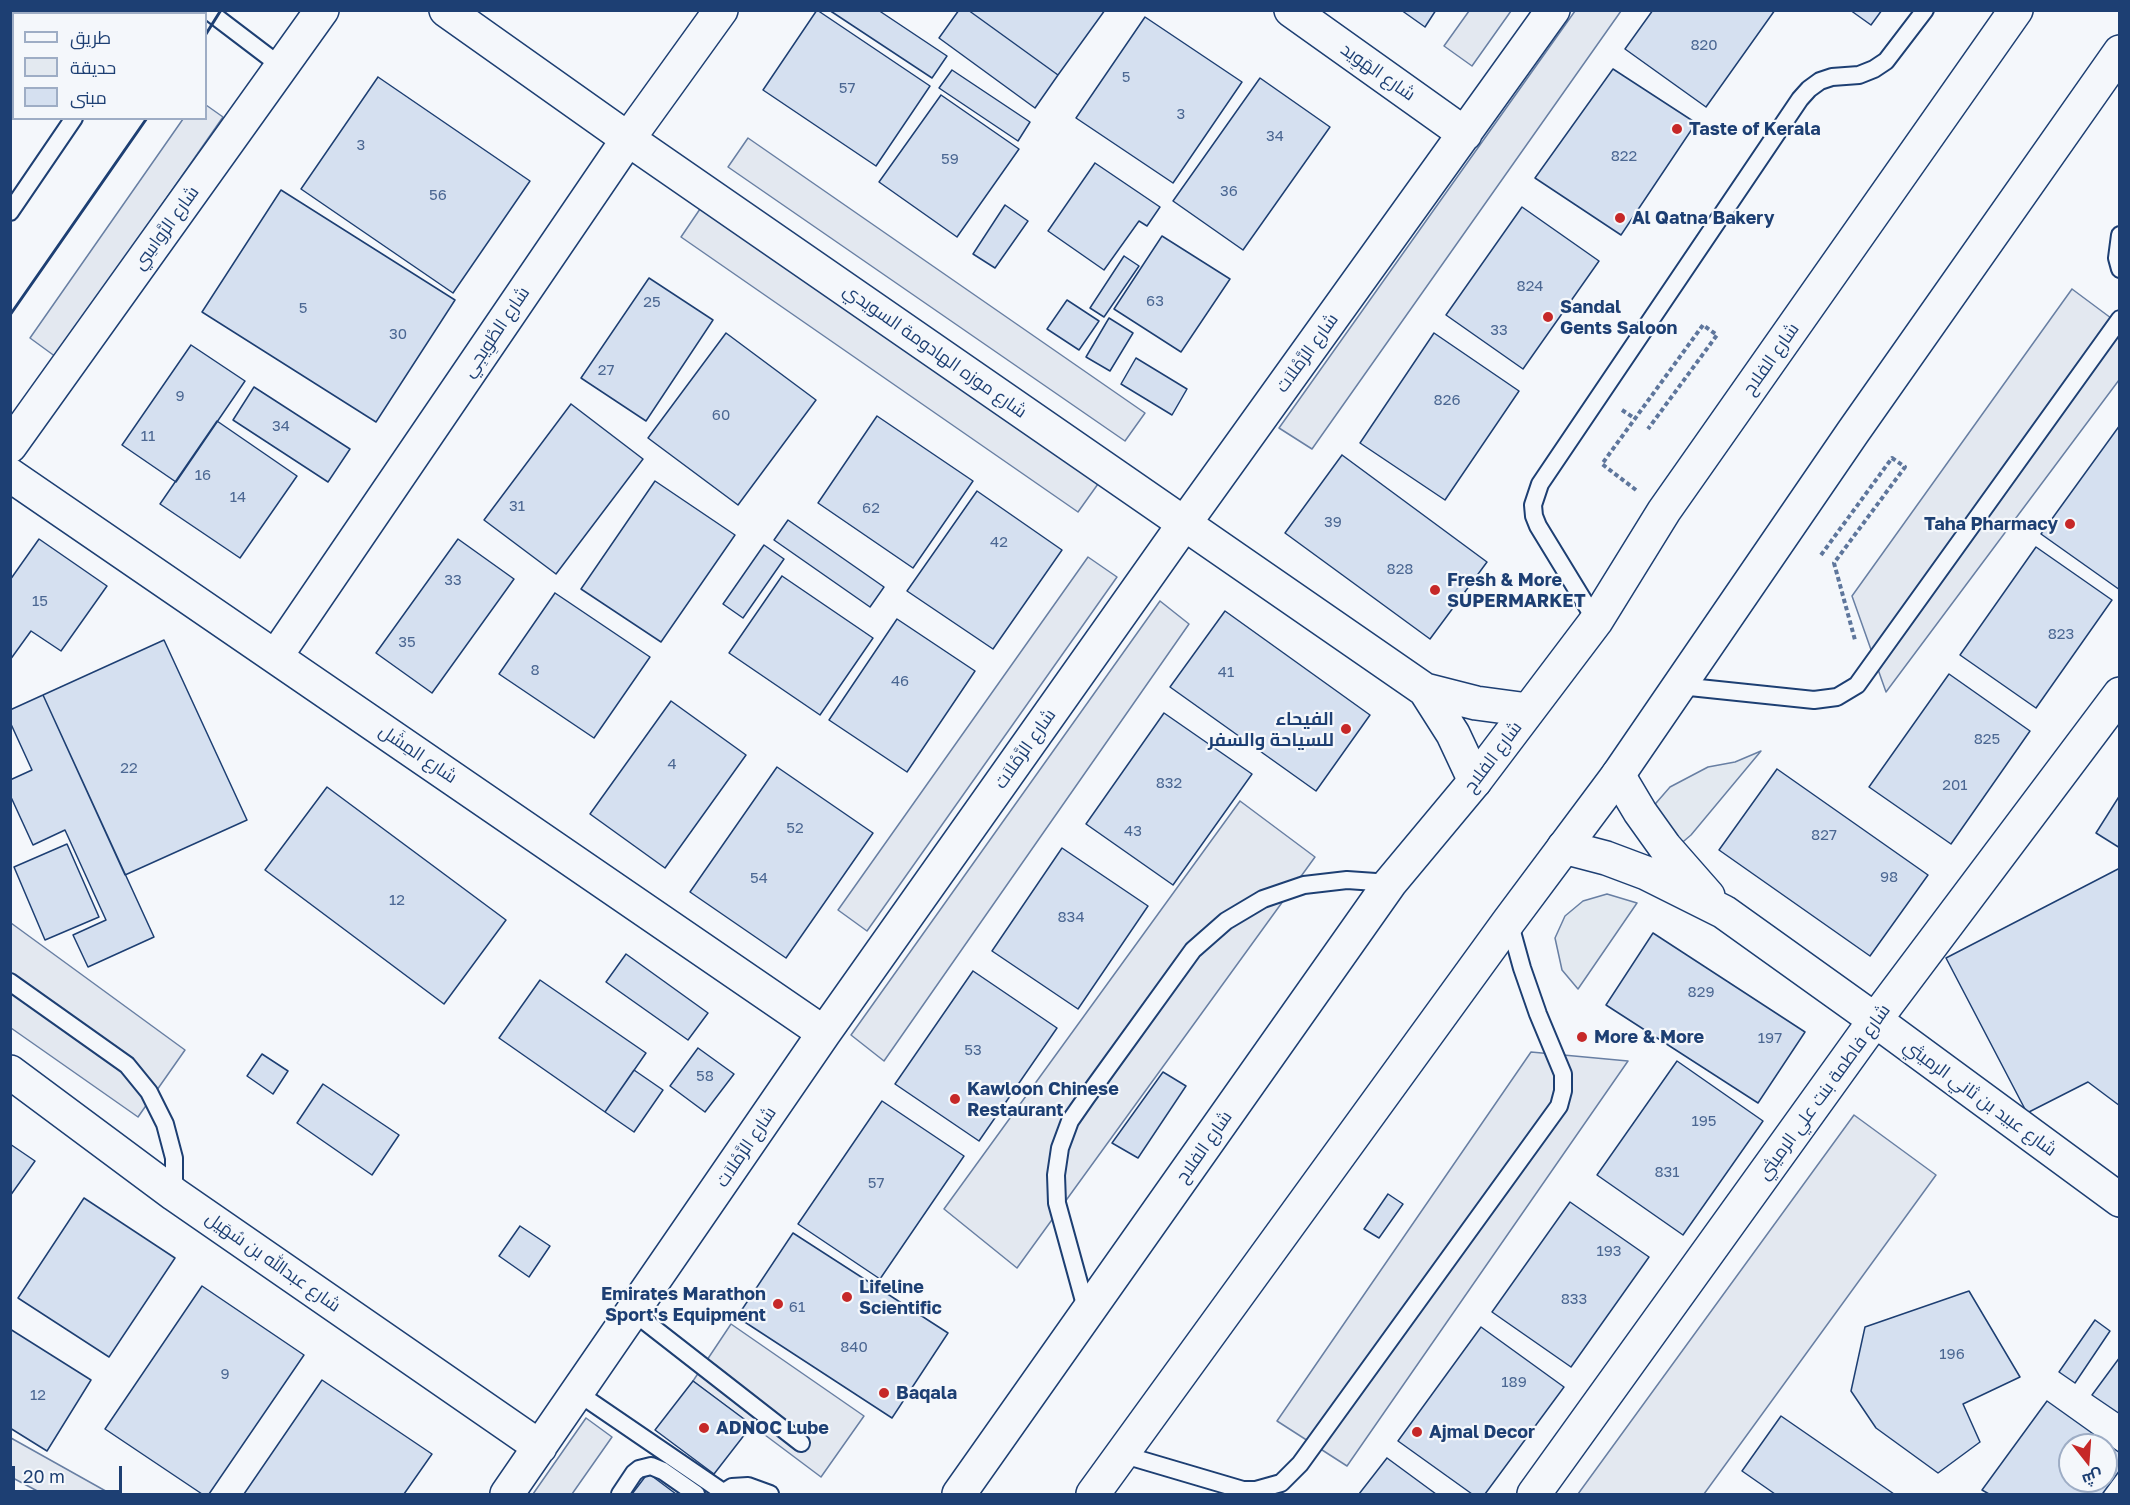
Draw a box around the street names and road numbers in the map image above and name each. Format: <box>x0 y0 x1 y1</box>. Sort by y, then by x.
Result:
street label: شارع الهَوِيد <box>1337 39 1419 105</box>
street label: شارع الرَّواسِي <box>128 182 204 274</box>
street label: شارع موزه الهادومة السويدي <box>839 279 1031 423</box>
street label: شارع الطْوِيجِي <box>458 283 534 381</box>
street label: شارع الرَّمْلاَت <box>1271 309 1343 397</box>
street label: شارع الفلاح <box>1738 319 1804 399</box>
street label: شارع الرَّمْلاَت <box>990 705 1060 793</box>
street label: شارع الفلاح <box>1459 717 1527 797</box>
street label: شارع المِشَل <box>375 720 461 788</box>
street label: شارع فاطمة بنت علي الرميثي <box>1753 1000 1895 1184</box>
street label: شارع عبيد بن ثاني الرميثي <box>1899 1035 2061 1161</box>
street label: شارع الرَّمْلاَت <box>711 1103 781 1191</box>
street label: شارع الفلاح <box>1171 1107 1237 1187</box>
street label: شارع عبدالله بن سُهَيل <box>201 1207 345 1317</box>

